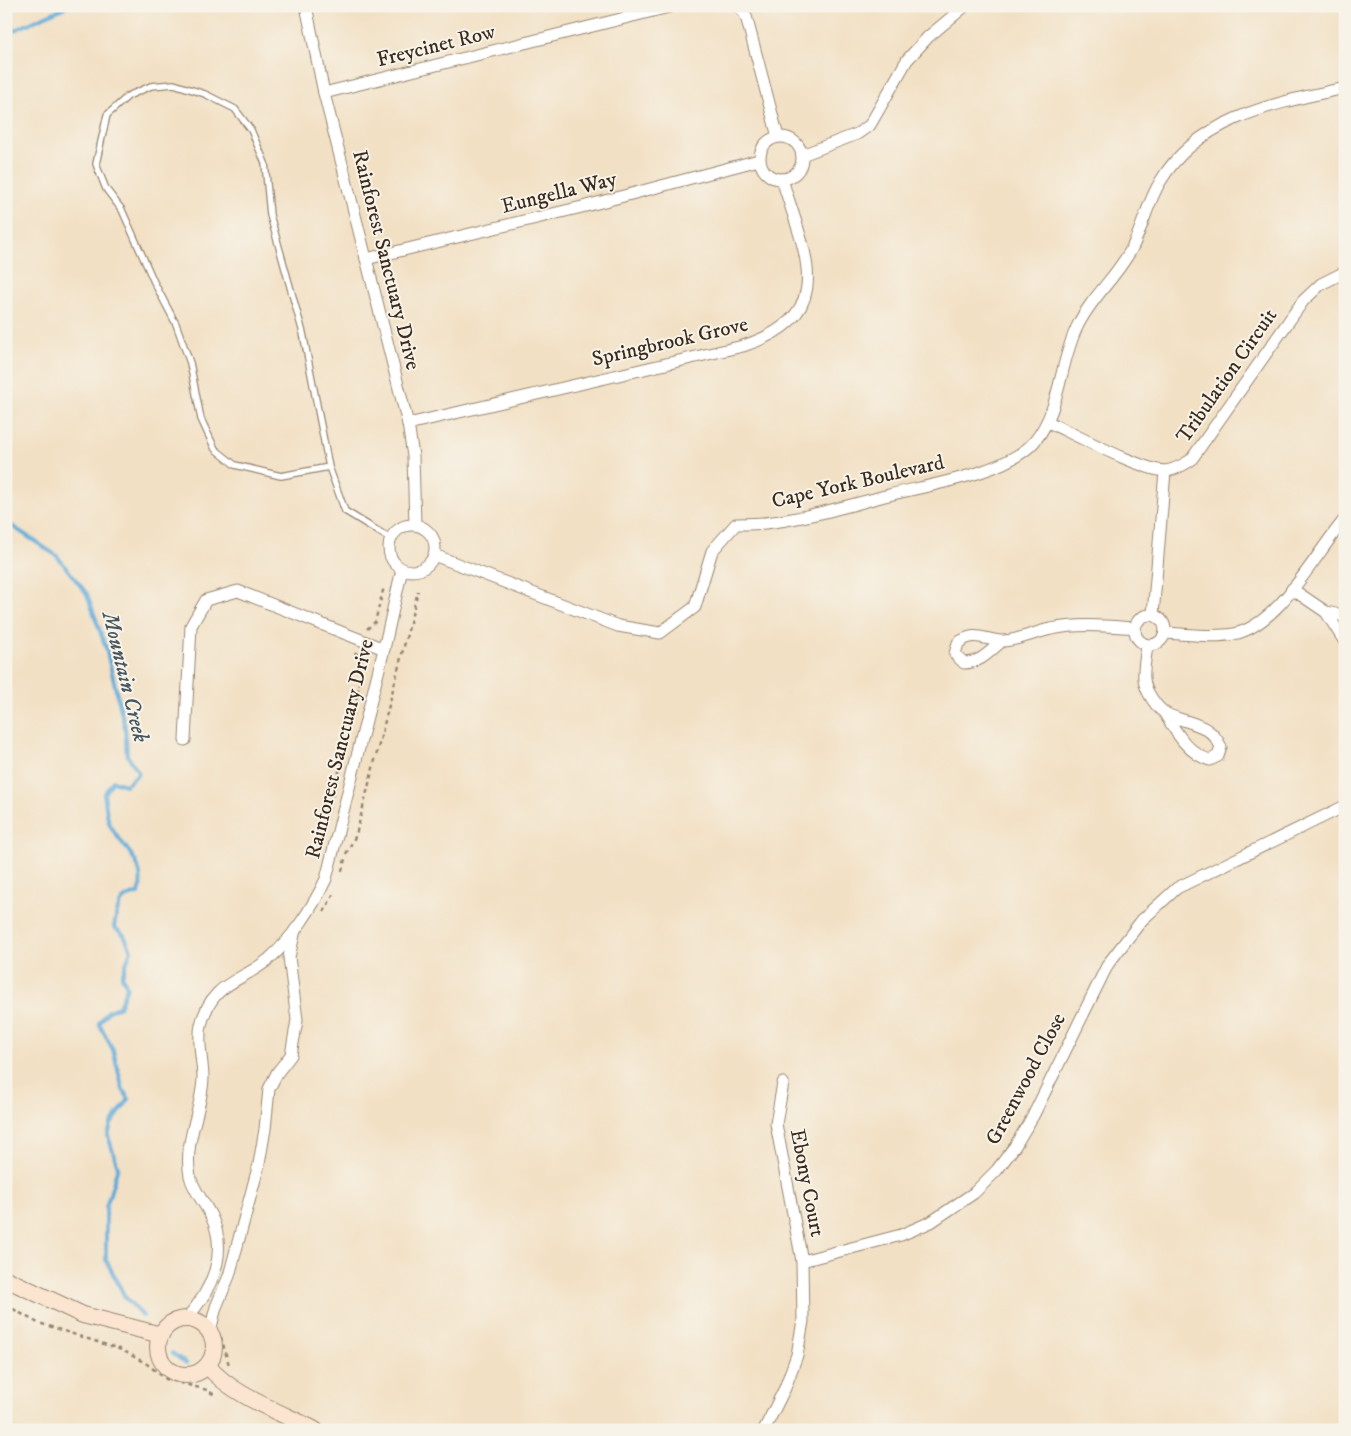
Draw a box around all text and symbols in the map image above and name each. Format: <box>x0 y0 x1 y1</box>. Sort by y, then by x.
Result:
street label: Freycinet Row <box>374 19 498 73</box>
street label: Rainforest Sanctuary Drive <box>346 147 426 373</box>
street label: Eungella Way <box>499 166 620 220</box>
street label: Tribulation Circuit <box>1171 303 1283 448</box>
street label: Springbrook Grove <box>589 311 751 373</box>
street label: Cape York Boulevard <box>769 449 947 514</box>
water label: Mountain Creek <box>95 607 154 746</box>
street label: Rainforest Sanctuary Drive <box>300 636 380 862</box>
street label: Greenwood Close <box>980 1008 1072 1149</box>
street label: Ebony Court <box>784 1127 830 1239</box>

